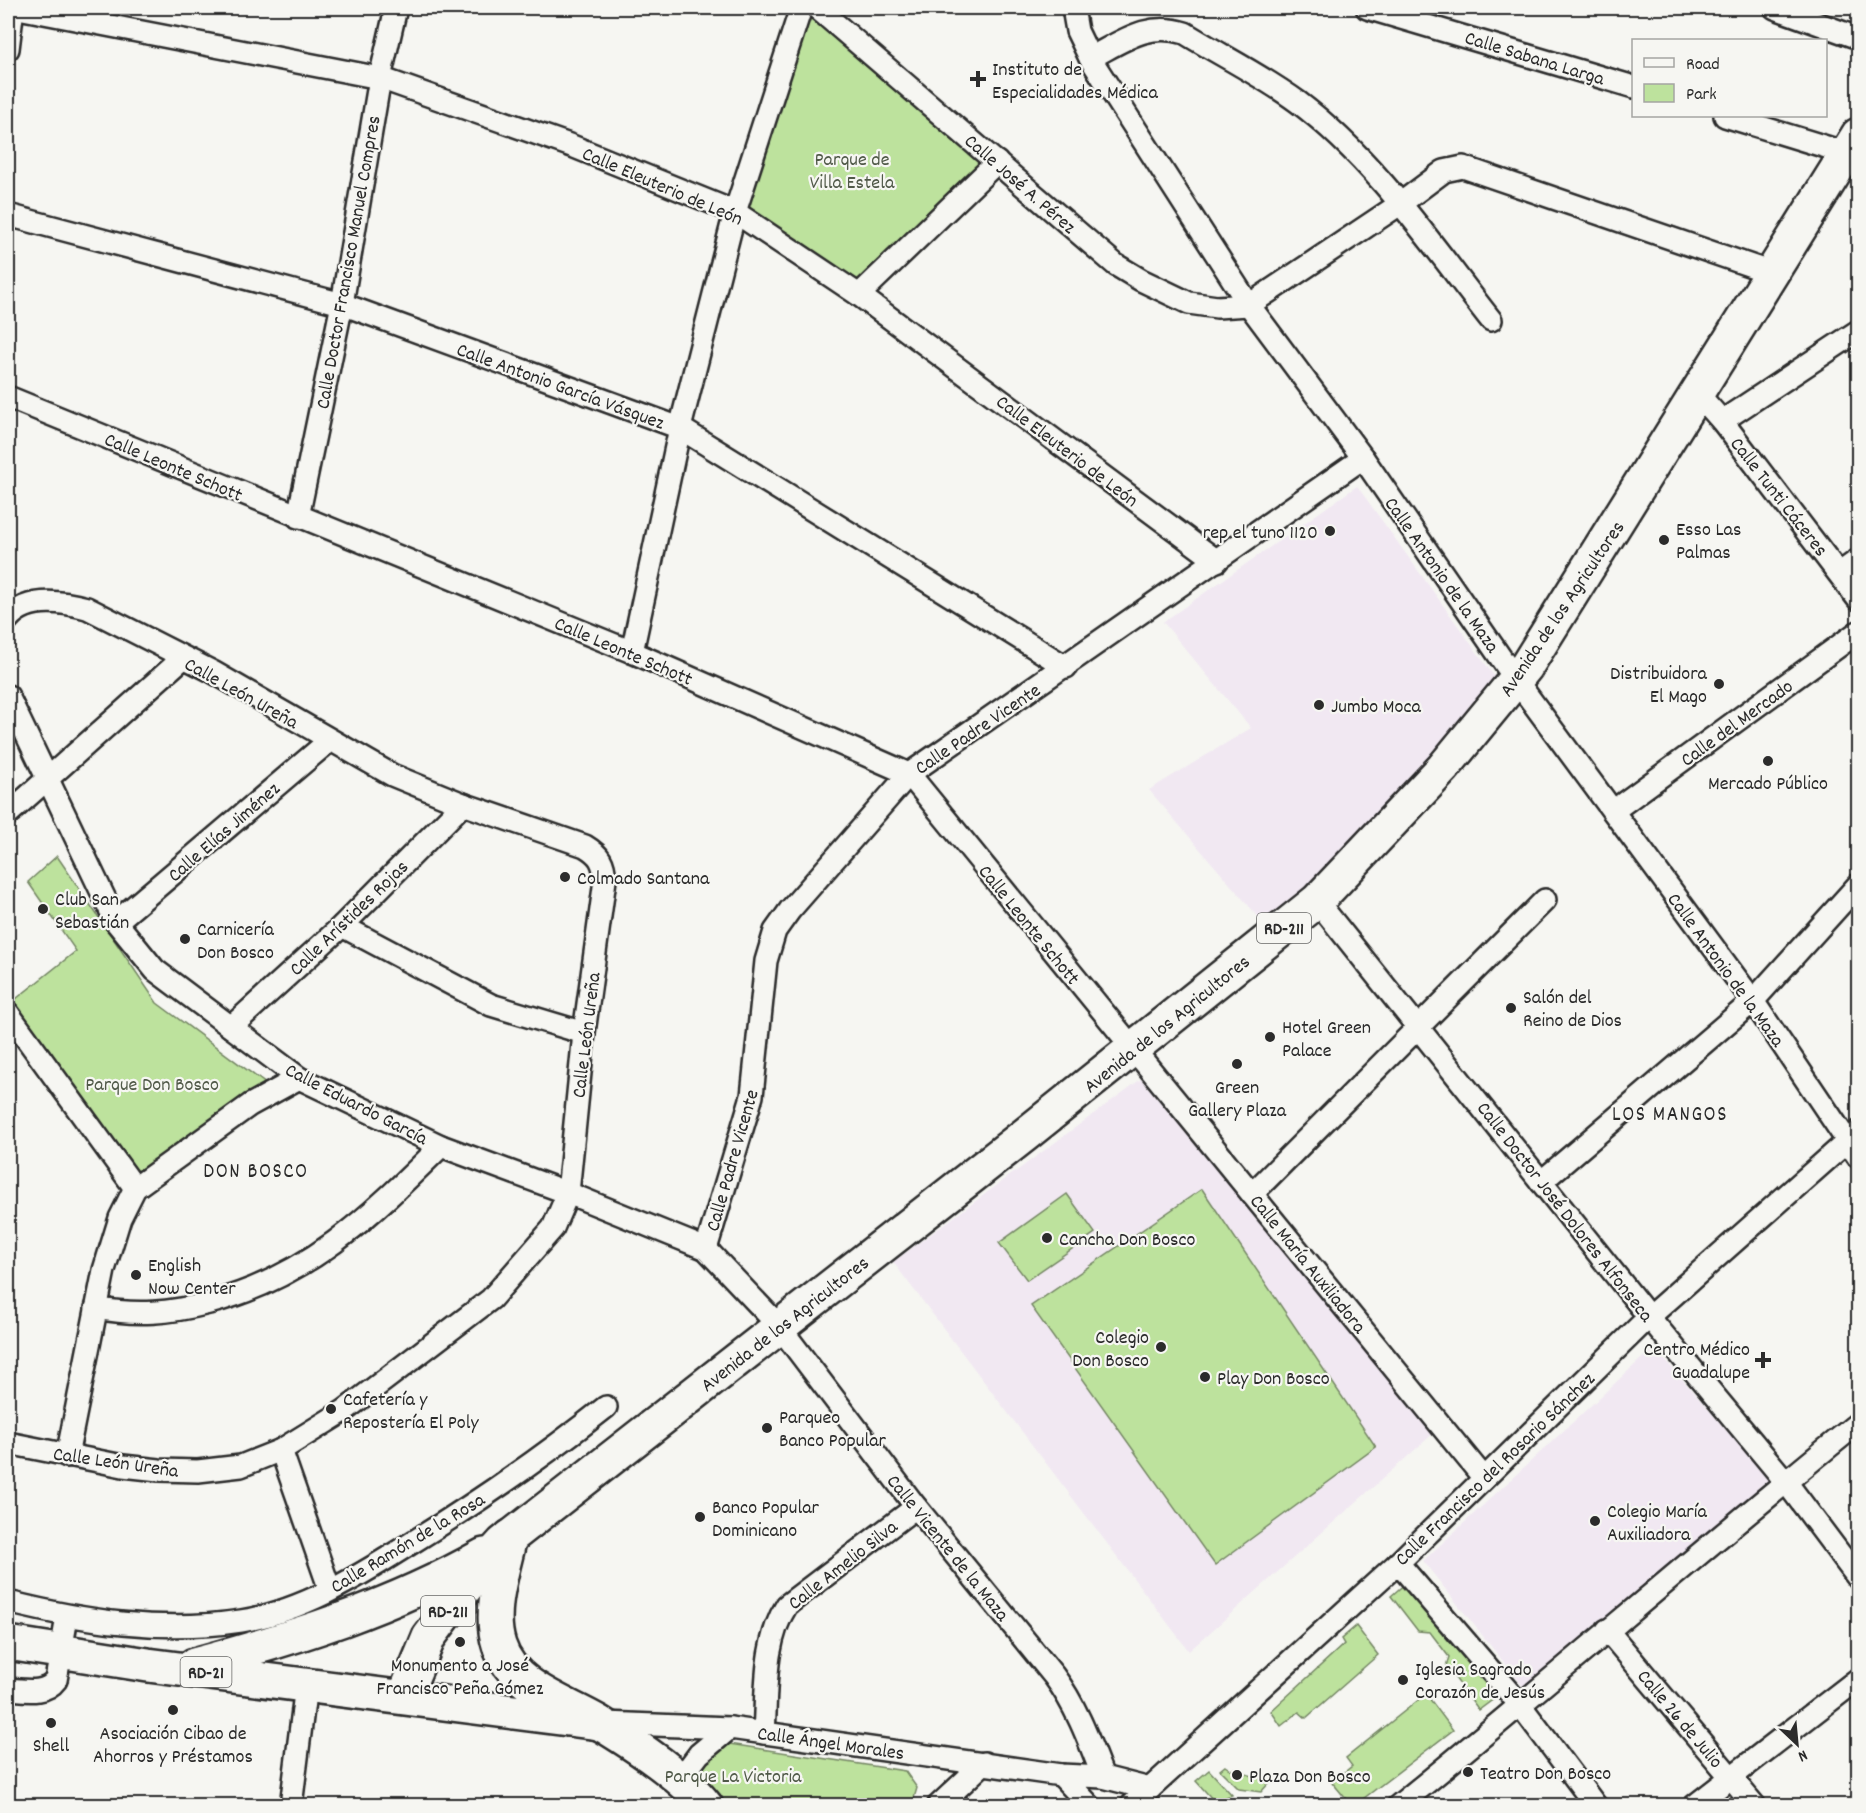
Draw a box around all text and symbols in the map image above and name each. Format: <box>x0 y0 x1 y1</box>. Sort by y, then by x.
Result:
street label: Calle Sabana Larga <box>1461 25 1608 95</box>
legend <box>1632 39 1827 117</box>
text: Road <box>1686 53 1720 78</box>
place label: Instituto de Especialidades Médica <box>992 57 1158 108</box>
marker: Instituto de Especialidades Médica <box>969 70 987 88</box>
text: Park <box>1686 83 1717 108</box>
street label: Calle Doctor Francisco Manuel Compres <box>310 113 390 412</box>
street label: Calle José A. Pérez <box>957 129 1081 242</box>
street label: Calle Eleuterio de León <box>577 141 746 234</box>
park label: Parque de Villa Estela <box>810 147 895 198</box>
street label: Calle Antonio García Vásquez <box>452 337 668 439</box>
street label: Calle Eleuterio de León <box>989 389 1143 515</box>
street label: Calle Leonte Schott <box>99 427 246 511</box>
street label: Calle Tunti Cáceres <box>1722 432 1833 564</box>
street label: Calle Antonio de la Maza <box>1376 492 1505 660</box>
street label: Avenida de los Agricultores <box>1494 516 1633 703</box>
place label: Esso Las Palmas <box>1676 517 1741 568</box>
place label: rep el tuno 1120 <box>1203 520 1318 548</box>
marker: rep el tuno 1120 <box>1323 524 1337 538</box>
marker: Esso Las Palmas <box>1657 533 1671 547</box>
street label: Calle Leonte Schott <box>549 611 696 695</box>
street label: Calle León Ureña <box>179 652 303 738</box>
place label: Distribuidora El Mago <box>1610 661 1708 712</box>
street label: Calle del Mercado <box>1676 674 1800 775</box>
marker: Distribuidora El Mago <box>1712 677 1726 691</box>
street label: Calle Padre Vicente <box>910 678 1047 783</box>
place label: Jumbo Moca <box>1331 694 1421 722</box>
marker: Jumbo Moca <box>1312 698 1326 712</box>
marker: Mercado Público <box>1761 754 1775 768</box>
place label: Mercado Público <box>1708 771 1828 799</box>
street label: Calle Elías Jiménez <box>163 776 288 890</box>
street label: Calle Arístides Rojas <box>284 855 416 984</box>
street label: Calle Leonte Schott <box>970 860 1085 992</box>
place label: Colmado Santana <box>577 866 710 894</box>
marker: Colmado Santana <box>558 870 572 884</box>
place label: Club San Sebastián <box>55 887 129 938</box>
street label: Calle Antonio de la Maza <box>1659 888 1790 1054</box>
marker: Club San Sebastián <box>36 902 50 916</box>
road number: RD-211 <box>1257 913 1311 943</box>
place label: Carnicería Don Bosco <box>197 917 275 968</box>
marker: Carnicería Don Bosco <box>178 932 192 946</box>
street label: Avenida de los Agricultores <box>1079 949 1257 1101</box>
street label: Calle León Ureña <box>566 970 610 1100</box>
place label: Salón del Reino de Dios <box>1523 985 1622 1036</box>
marker: Salón del Reino de Dios <box>1504 1001 1518 1015</box>
place label: Hotel Green Palace <box>1282 1015 1371 1066</box>
marker: Hotel Green Palace <box>1263 1030 1277 1044</box>
marker: Green Gallery Plaza <box>1230 1057 1244 1071</box>
street label: Calle Eduardo García <box>279 1058 432 1154</box>
park label: Parque Don Bosco <box>85 1072 219 1100</box>
place label: Green Gallery Plaza <box>1188 1075 1287 1126</box>
street label: Calle Padre Vicente <box>700 1086 768 1235</box>
street label: Calle Doctor José Dolores Alfonseca <box>1469 1097 1659 1330</box>
district label: LOS MANGOS <box>1612 1101 1728 1131</box>
district label: DON BOSCO <box>203 1158 309 1188</box>
street label: Calle María Auxiliadora <box>1242 1189 1372 1341</box>
place label: Cancha Don Bosco <box>1059 1227 1196 1255</box>
marker: Cancha Don Bosco <box>1040 1231 1054 1245</box>
street label: Avenida de los Agricultores <box>696 1251 876 1400</box>
place label: English Now Center <box>148 1253 236 1304</box>
marker: English Now Center <box>129 1268 143 1282</box>
place label: Colegio Don Bosco <box>1072 1325 1149 1376</box>
place label: Centro Médico Guadalupe <box>1643 1337 1750 1388</box>
marker: Colegio Don Bosco <box>1154 1340 1168 1354</box>
marker: Centro Médico Guadalupe <box>1754 1351 1772 1369</box>
place label: Play Don Bosco <box>1217 1366 1330 1394</box>
street label: Calle Francisco del Rosario Sánchez <box>1390 1366 1603 1574</box>
marker: Play Don Bosco <box>1198 1370 1212 1384</box>
place label: Cafetería y Repostería El Poly <box>343 1387 479 1438</box>
marker: Cafetería y Repostería El Poly <box>324 1402 338 1416</box>
place label: Parqueo Banco Popular <box>779 1405 887 1456</box>
marker: Parqueo Banco Popular <box>760 1421 774 1435</box>
street label: Calle León Ureña <box>51 1441 181 1487</box>
street label: Calle Vicente de la Maza <box>879 1469 1015 1629</box>
street label: Calle Ramón de la Rosa <box>326 1487 492 1602</box>
place label: Banco Popular Dominicano <box>712 1495 820 1546</box>
place label: Colegio María Auxiliadora <box>1607 1499 1707 1550</box>
marker: Banco Popular Dominicano <box>693 1510 707 1524</box>
street label: Calle Amelio Silva <box>783 1514 905 1618</box>
marker: Colegio María Auxiliadora <box>1588 1514 1602 1528</box>
road number: RD-211 <box>421 1596 475 1626</box>
marker: Monumento a José Francisco Peña Gómez <box>453 1635 467 1649</box>
place label: Monumento a José Francisco Peña Gómez <box>377 1653 544 1704</box>
road number: RD-21 <box>180 1657 232 1687</box>
place label: Iglesia Sagrado Corazón de Jesús <box>1415 1657 1545 1708</box>
street label: Calle 26 de Julio <box>1629 1664 1728 1775</box>
marker: Iglesia Sagrado Corazón de Jesús <box>1396 1673 1410 1687</box>
marker: Asociación Cibao de Ahorros y Préstamos <box>166 1703 180 1717</box>
north arrow <box>1767 1714 1827 1774</box>
marker: Shell <box>44 1716 58 1730</box>
place label: Asociación Cibao de Ahorros y Préstamos <box>93 1721 253 1772</box>
street label: Calle Ángel Morales <box>755 1721 906 1769</box>
place label: Shell <box>33 1733 69 1761</box>
text: N <box>1794 1743 1811 1767</box>
place label: Teatro Don Bosco <box>1480 1761 1611 1789</box>
park label: Parque La Victoria <box>665 1764 802 1792</box>
place label: Plaza Don Bosco <box>1249 1764 1371 1792</box>
marker: Teatro Don Bosco <box>1461 1765 1475 1779</box>
marker: Plaza Don Bosco <box>1230 1768 1244 1782</box>

